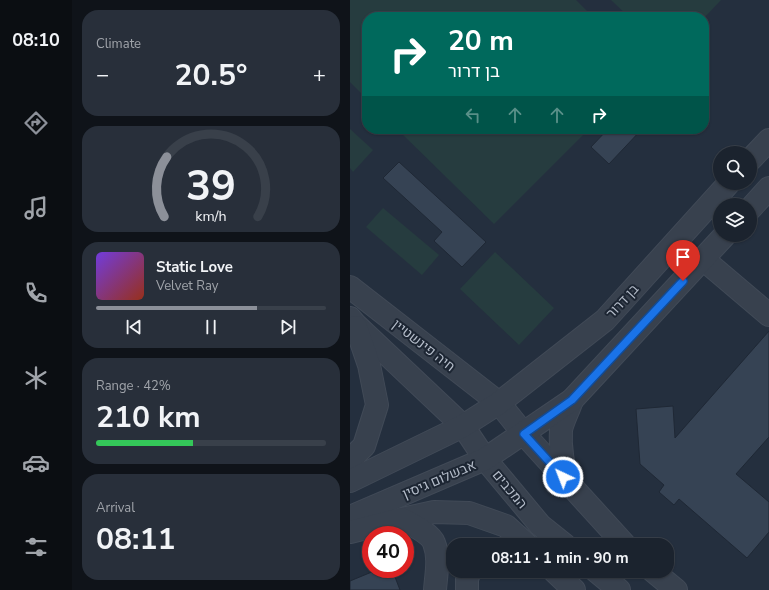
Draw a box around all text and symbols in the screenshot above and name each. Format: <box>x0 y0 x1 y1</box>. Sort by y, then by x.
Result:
text: 20 m <box>448 22 514 60</box>
text: 08:10 <box>12 28 60 52</box>
icon: right <box>382 28 434 80</box>
text: Climate <box>96 35 141 53</box>
text: 20.5° <box>175 55 247 96</box>
text: בן דרור <box>448 59 500 83</box>
text: − <box>96 60 109 90</box>
text: + <box>313 60 326 90</box>
icon: left <box>462 104 484 126</box>
icon: ahead <box>504 104 526 126</box>
icon: ahead <box>546 104 568 126</box>
icon: right <box>588 104 610 126</box>
icon: directions <box>22 109 50 137</box>
map controls <box>713 146 757 242</box>
button: search <box>713 146 757 190</box>
text: 39 <box>186 158 236 215</box>
icon: music <box>22 194 50 222</box>
button: layers <box>713 198 757 242</box>
text: km/h <box>195 207 227 226</box>
pin <box>666 240 700 281</box>
icon: arrive <box>672 246 694 268</box>
text: Static Love <box>156 257 233 277</box>
text: Velvet Ray <box>156 277 218 295</box>
icon: phone <box>22 279 50 307</box>
street label: בן דרור <box>602 280 643 323</box>
street label: חיה פינשטיין <box>388 315 459 376</box>
icon: previous <box>123 316 145 338</box>
icon: pause <box>200 316 222 338</box>
icon: next <box>277 316 299 338</box>
icon: climate <box>22 364 50 392</box>
text: Range · 42% <box>96 377 171 395</box>
text: 210 km <box>96 397 201 438</box>
icon: car <box>22 449 50 477</box>
street label: אבשלום גיסין <box>400 455 479 503</box>
position arrow <box>542 456 584 498</box>
street label: המכבים <box>488 466 531 513</box>
text: Arrival <box>96 499 135 517</box>
text: 08:11 <box>96 519 175 560</box>
speed limit sign: 40 <box>362 526 414 578</box>
icon: filters <box>22 533 50 561</box>
text: 08:11 · 1 min · 90 m <box>491 548 629 568</box>

